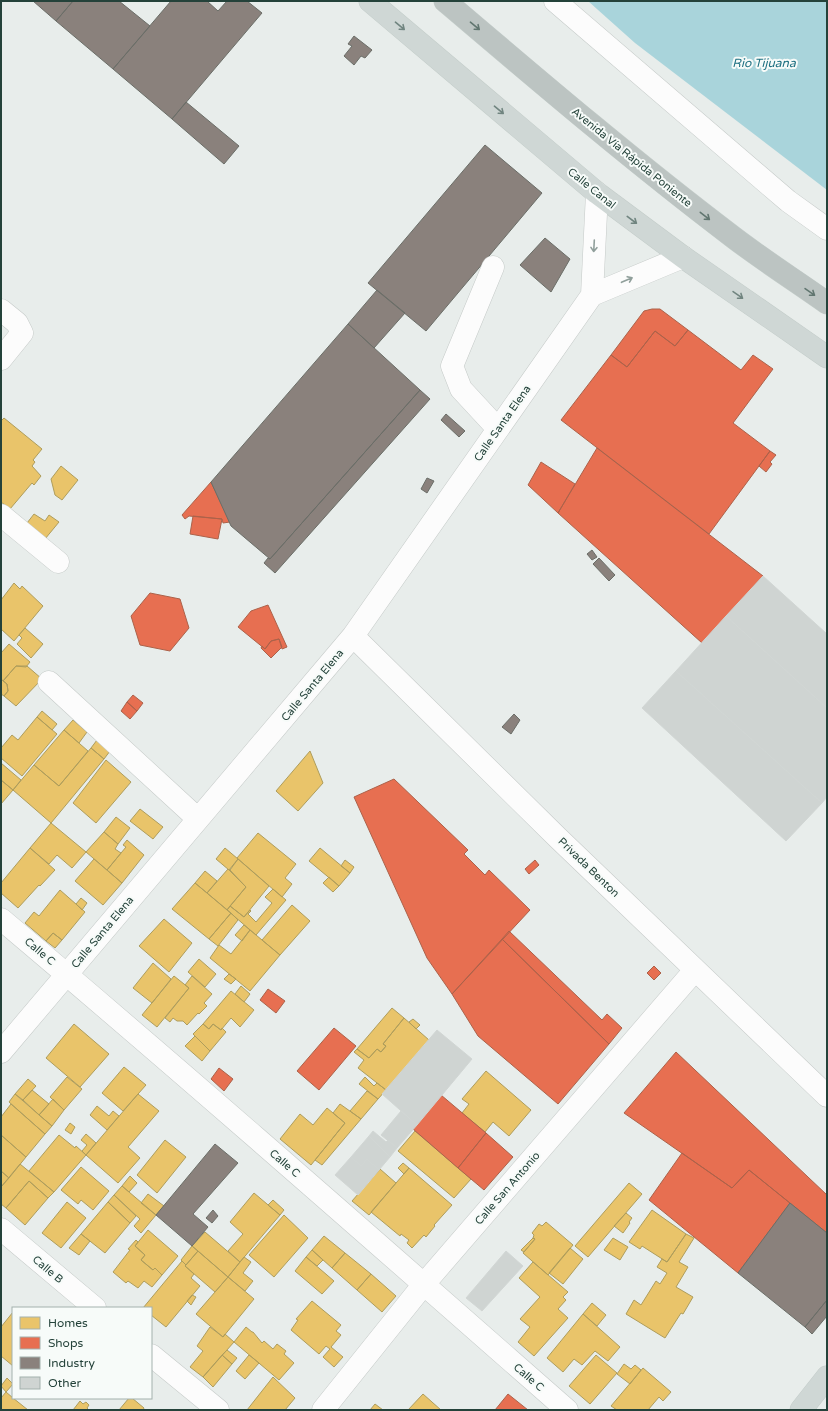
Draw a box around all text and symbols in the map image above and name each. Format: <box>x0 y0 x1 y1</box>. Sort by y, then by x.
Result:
one-way arrow <box>395 22 405 31</box>
one-way arrow <box>469 22 480 31</box>
water label: Rio Tijuana <box>732 56 796 70</box>
street label: Avenida Vía Rápida Poniente <box>569 105 694 210</box>
one-way arrow <box>494 106 505 115</box>
street label: Calle Canal <box>565 165 618 212</box>
one-way arrow <box>700 211 711 220</box>
one-way arrow <box>626 215 637 224</box>
one-way arrow <box>591 239 598 252</box>
one-way arrow <box>621 276 633 283</box>
one-way arrow <box>805 288 816 296</box>
one-way arrow <box>732 291 743 299</box>
street label: Calle Santa Elena <box>471 383 534 464</box>
street label: Calle Santa Elena <box>278 647 346 724</box>
street label: Privada Benton <box>555 835 622 900</box>
street label: Calle Santa Elena <box>68 894 136 971</box>
street label: Calle C <box>22 935 58 968</box>
street label: Calle C <box>267 1147 303 1180</box>
street label: Calle San Antonio <box>472 1149 543 1228</box>
street label: Calle B <box>30 1253 66 1286</box>
legend <box>12 1307 152 1399</box>
text: Homes <box>48 1316 88 1330</box>
text: Shops <box>48 1336 83 1350</box>
text: Industry <box>48 1356 95 1370</box>
street label: Calle C <box>511 1361 547 1394</box>
text: Other <box>48 1376 81 1390</box>

